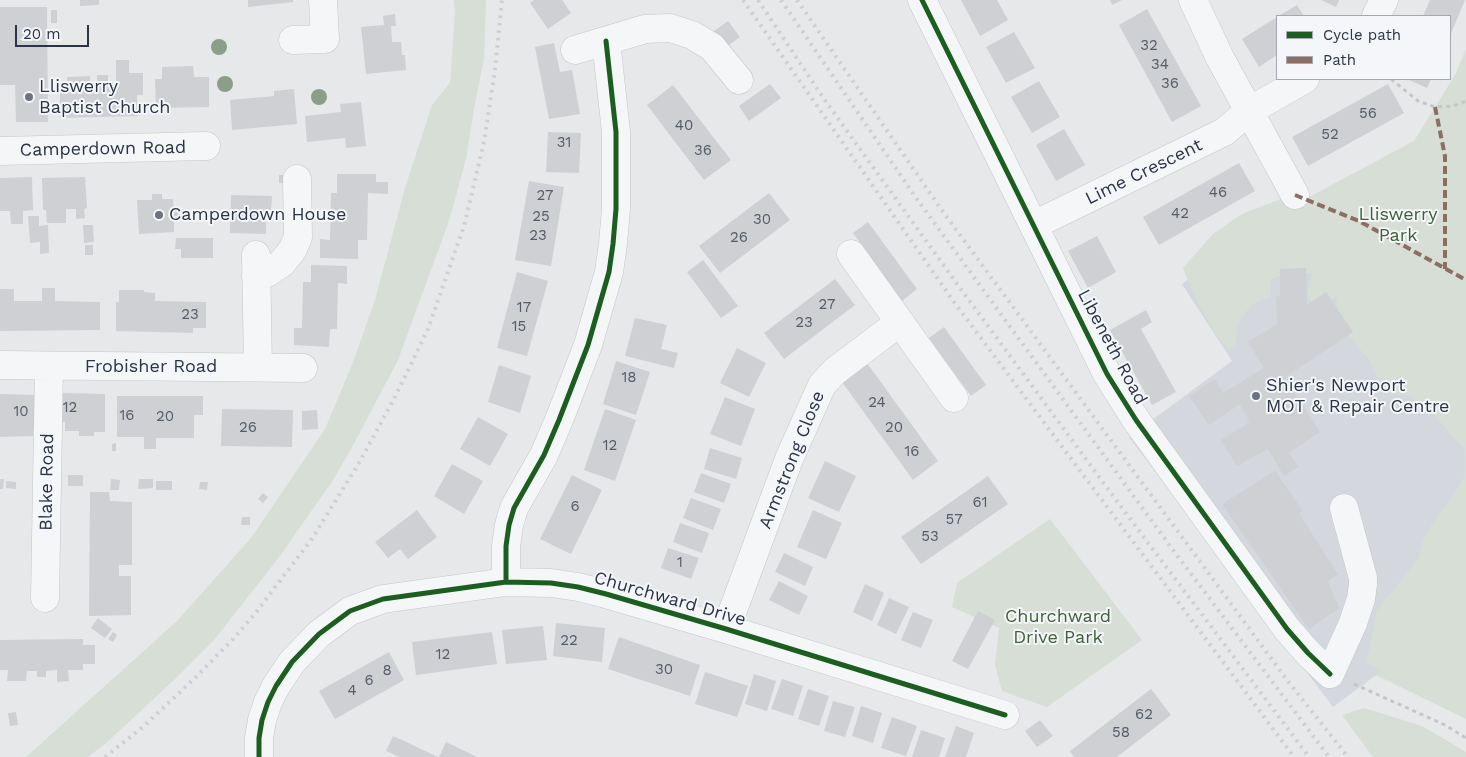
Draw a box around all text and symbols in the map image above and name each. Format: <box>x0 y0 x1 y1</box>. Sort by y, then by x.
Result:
scale bar <box>18 15 91 47</box>
legend <box>1276 15 1451 80</box>
text: 20 m <box>23 25 61 43</box>
text: Cycle path <box>1323 26 1401 44</box>
house number: 32 <box>1140 37 1158 55</box>
text: Path <box>1323 51 1356 69</box>
house number: 34 <box>1151 56 1169 74</box>
house number: 36 <box>1161 75 1179 93</box>
place label: Lliswerry Baptist Church <box>39 76 170 118</box>
marker: Lliswerry Baptist Church <box>23 91 35 103</box>
house number: 56 <box>1359 105 1377 123</box>
house number: 40 <box>675 117 693 135</box>
house number: 52 <box>1321 126 1339 144</box>
house number: 31 <box>557 134 571 152</box>
street label: Lime Crescent <box>1082 134 1206 210</box>
street label: Camperdown Road <box>20 137 186 161</box>
house number: 36 <box>694 142 712 160</box>
house number: 46 <box>1209 184 1227 202</box>
house number: 27 <box>537 187 553 205</box>
place label: Camperdown House <box>169 204 346 226</box>
park label: Lliswerry Park <box>1358 204 1438 246</box>
house number: 42 <box>1171 205 1189 223</box>
house number: 25 <box>532 208 550 226</box>
marker: Camperdown House <box>153 209 165 221</box>
house number: 30 <box>753 211 771 229</box>
house number: 23 <box>529 227 547 245</box>
house number: 26 <box>730 229 748 247</box>
street label: Libeneth Road <box>1073 286 1151 408</box>
house number: 27 <box>819 296 835 314</box>
house number: 17 <box>517 299 531 317</box>
house number: 23 <box>181 306 199 324</box>
house number: 23 <box>795 314 813 332</box>
house number: 15 <box>512 318 526 336</box>
street label: Frobisher Road <box>85 356 217 378</box>
house number: 18 <box>621 369 637 387</box>
place label: Shier's Newport MOT & Repair Centre <box>1266 375 1449 418</box>
street label: Armstrong Close <box>755 388 829 532</box>
marker: Shier's Newport MOT & Repair Centre <box>1250 390 1262 402</box>
house number: 24 <box>868 394 886 412</box>
house number: 12 <box>63 399 77 417</box>
house number: 10 <box>13 403 29 421</box>
house number: 16 <box>120 407 134 425</box>
house number: 20 <box>156 408 174 426</box>
house number: 26 <box>239 419 257 437</box>
house number: 20 <box>885 419 903 437</box>
street label: Blake Road <box>35 433 59 531</box>
house number: 12 <box>603 437 617 455</box>
house number: 16 <box>905 443 919 461</box>
house number: 61 <box>973 494 987 512</box>
house number: 6 <box>570 498 580 516</box>
house number: 57 <box>945 511 963 529</box>
house number: 53 <box>921 528 939 546</box>
house number: 1 <box>677 554 683 572</box>
street label: Churchward Drive <box>592 567 748 631</box>
park label: Churchward Drive Park <box>1005 606 1111 649</box>
house number: 22 <box>560 632 578 650</box>
house number: 12 <box>436 646 450 664</box>
house number: 30 <box>655 661 673 679</box>
house number: 8 <box>382 662 392 680</box>
house number: 6 <box>364 672 374 690</box>
house number: 4 <box>347 682 357 700</box>
house number: 62 <box>1135 706 1153 724</box>
house number: 58 <box>1112 724 1130 742</box>

